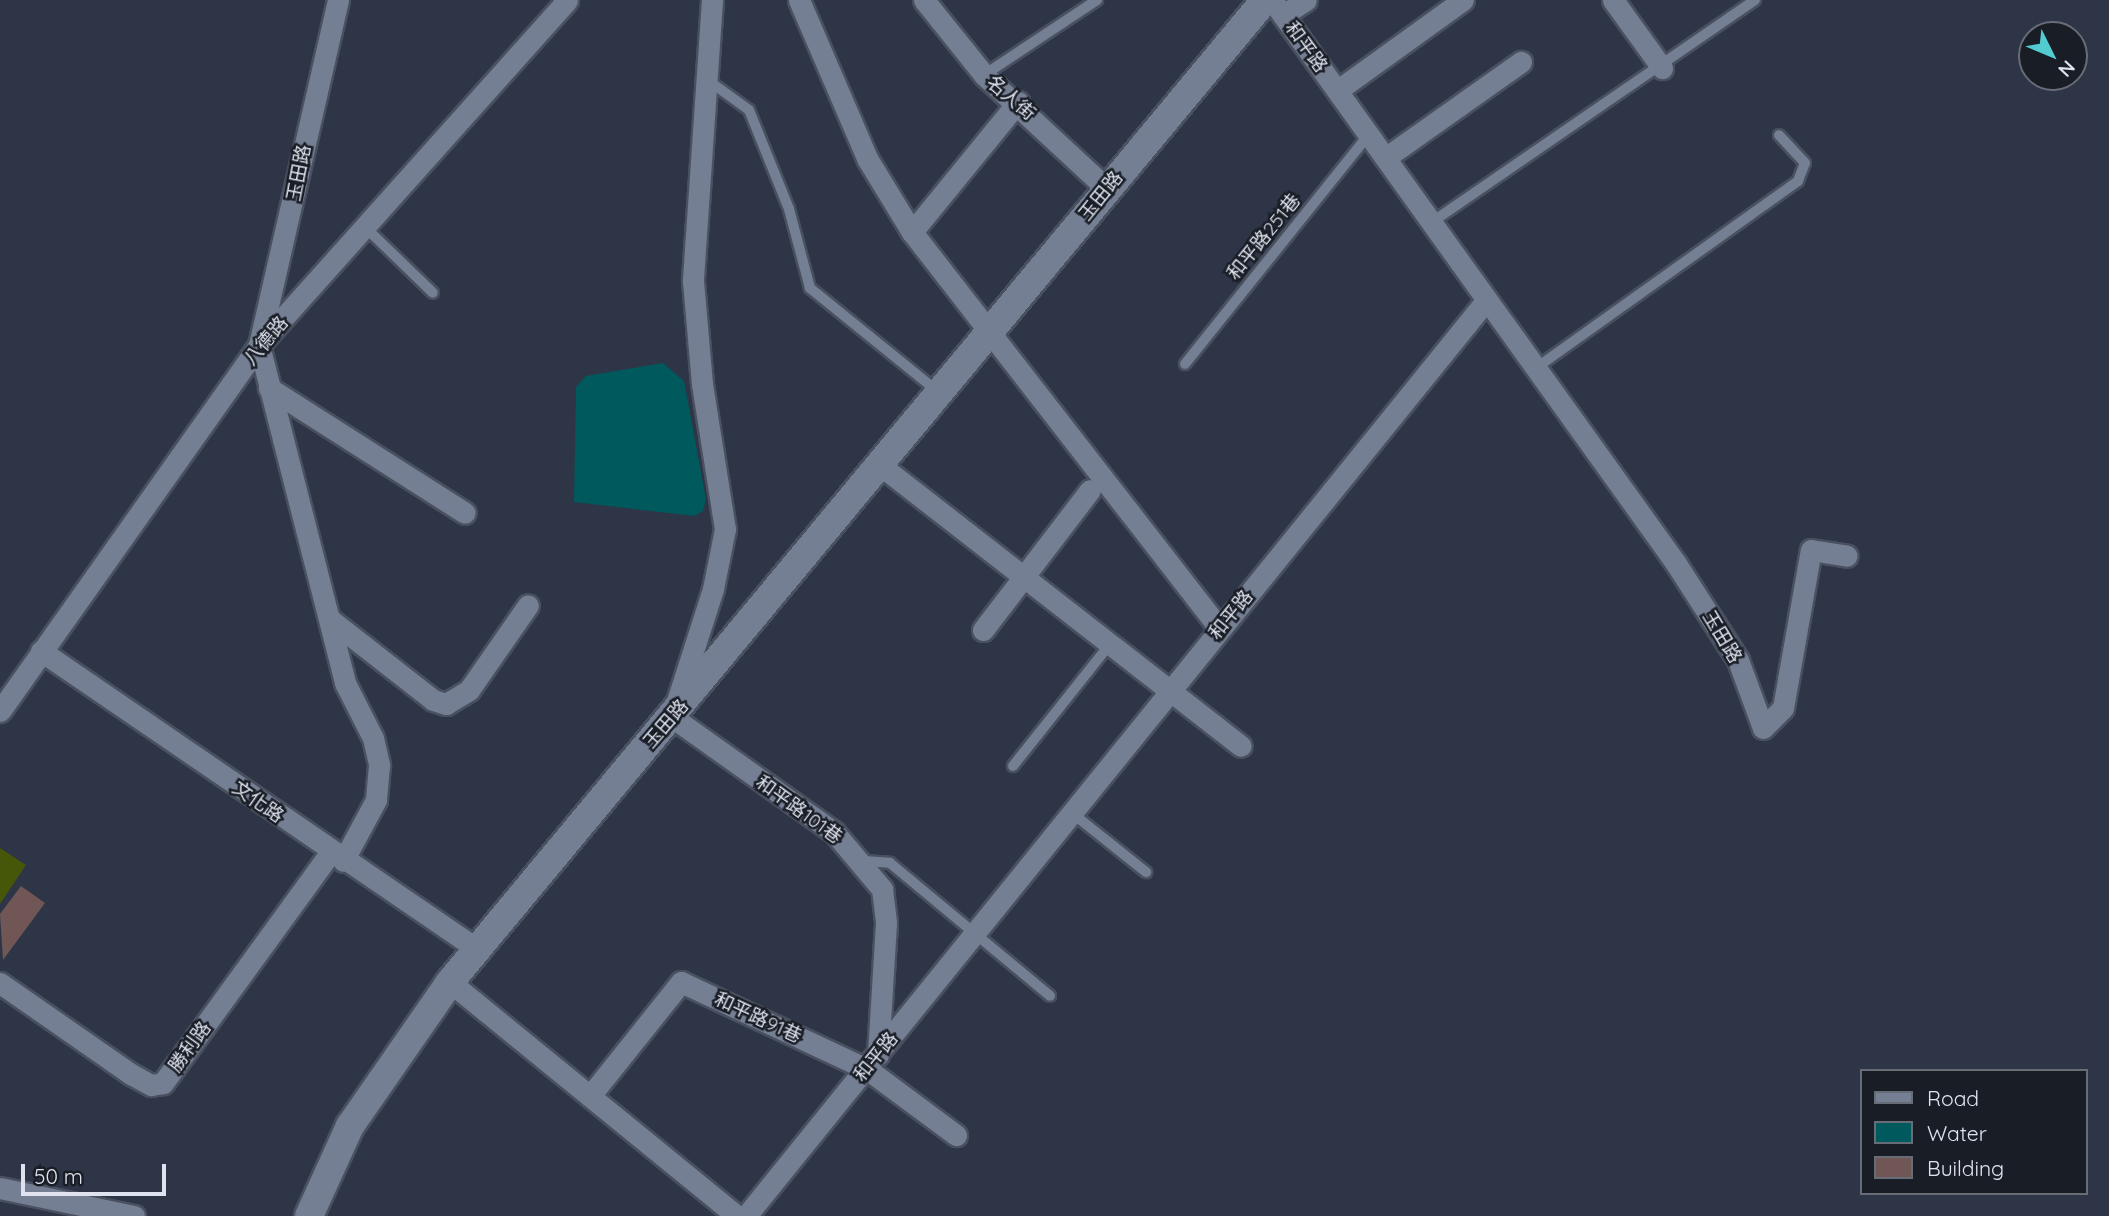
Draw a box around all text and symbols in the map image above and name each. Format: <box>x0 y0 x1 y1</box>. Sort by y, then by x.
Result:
street label: 和平路 <box>1280 17 1332 77</box>
north arrow <box>2018 21 2088 91</box>
text: N <box>2053 56 2080 82</box>
street label: 名人街 <box>982 71 1040 125</box>
street label: 玉田路 <box>282 143 316 203</box>
street label: 玉田路 <box>1074 167 1128 225</box>
street label: 和平路251巷 <box>1222 189 1306 285</box>
street label: 八德路 <box>239 312 293 370</box>
street label: 和平路 <box>1204 586 1258 644</box>
street label: 玉田路 <box>1698 607 1746 667</box>
street label: 玉田路 <box>639 695 693 753</box>
street label: 和平路101巷 <box>751 771 847 849</box>
street label: 文化路 <box>228 776 288 828</box>
street label: 和平路91巷 <box>711 988 805 1048</box>
street label: 勝利路 <box>164 1017 216 1077</box>
street label: 和平路 <box>849 1028 903 1086</box>
legend <box>1860 1069 2088 1195</box>
text: Road <box>1927 1085 1979 1111</box>
text: Water <box>1927 1120 1987 1146</box>
scale bar <box>24 1150 170 1194</box>
text: Building <box>1927 1155 2004 1181</box>
text: 50 m <box>34 1163 83 1189</box>

